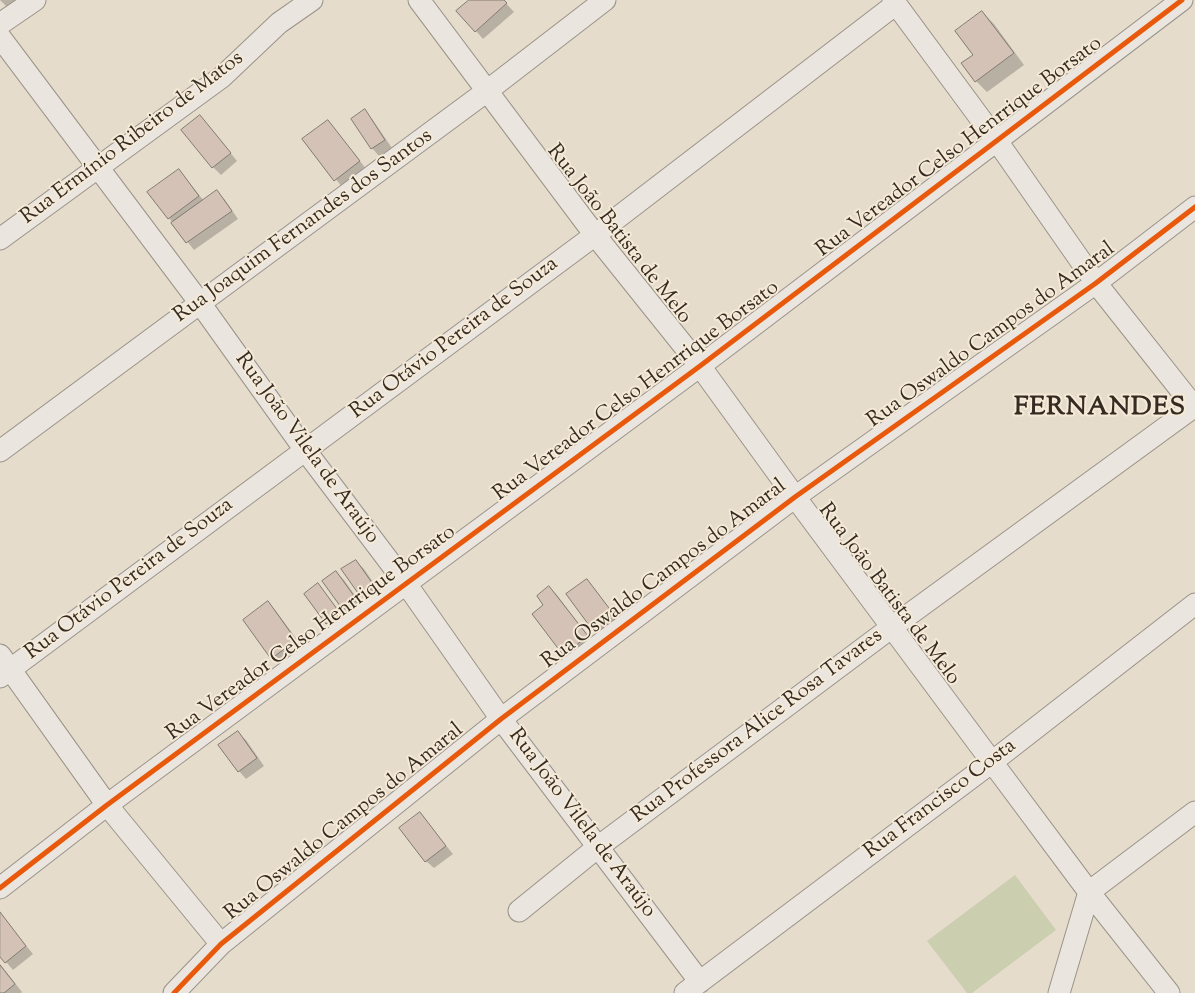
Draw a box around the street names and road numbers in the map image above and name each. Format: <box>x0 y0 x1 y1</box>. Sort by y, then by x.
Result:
street label: Rua Vereador Celso Henrrique Borsato <box>812 32 1108 264</box>
street label: Rua Ermínio Ribeiro de Matos <box>17 47 249 231</box>
street label: Rua Joaquim Fernandes dos Santos <box>170 125 438 329</box>
street label: Rua João Batista de Melo <box>540 140 696 330</box>
street label: Rua Oswaldo Campos do Amaral <box>863 238 1121 434</box>
street label: Rua Otávio Pereira de Souza <box>346 253 564 425</box>
street label: Rua Vereador Celso Henrrique Borsato <box>489 276 785 508</box>
street label: Rua João Vilela de Araújo <box>228 349 384 549</box>
street label: Rua Oswaldo Campos do Amaral <box>538 475 792 675</box>
street label: Rua Otávio Pereira de Souza <box>21 494 239 666</box>
street label: Rua João Batista de Melo <box>811 499 965 691</box>
street label: Rua Vereador Celso Henrrique Borsato <box>163 521 461 747</box>
street label: Rua Professora Alice Rosa Tavares <box>628 624 888 830</box>
street label: Rua Oswaldo Campos do Amaral <box>221 719 469 927</box>
street label: Rua João Vilela de Araújo <box>502 725 660 923</box>
street label: Rua Francisco Costa <box>860 735 1022 865</box>

